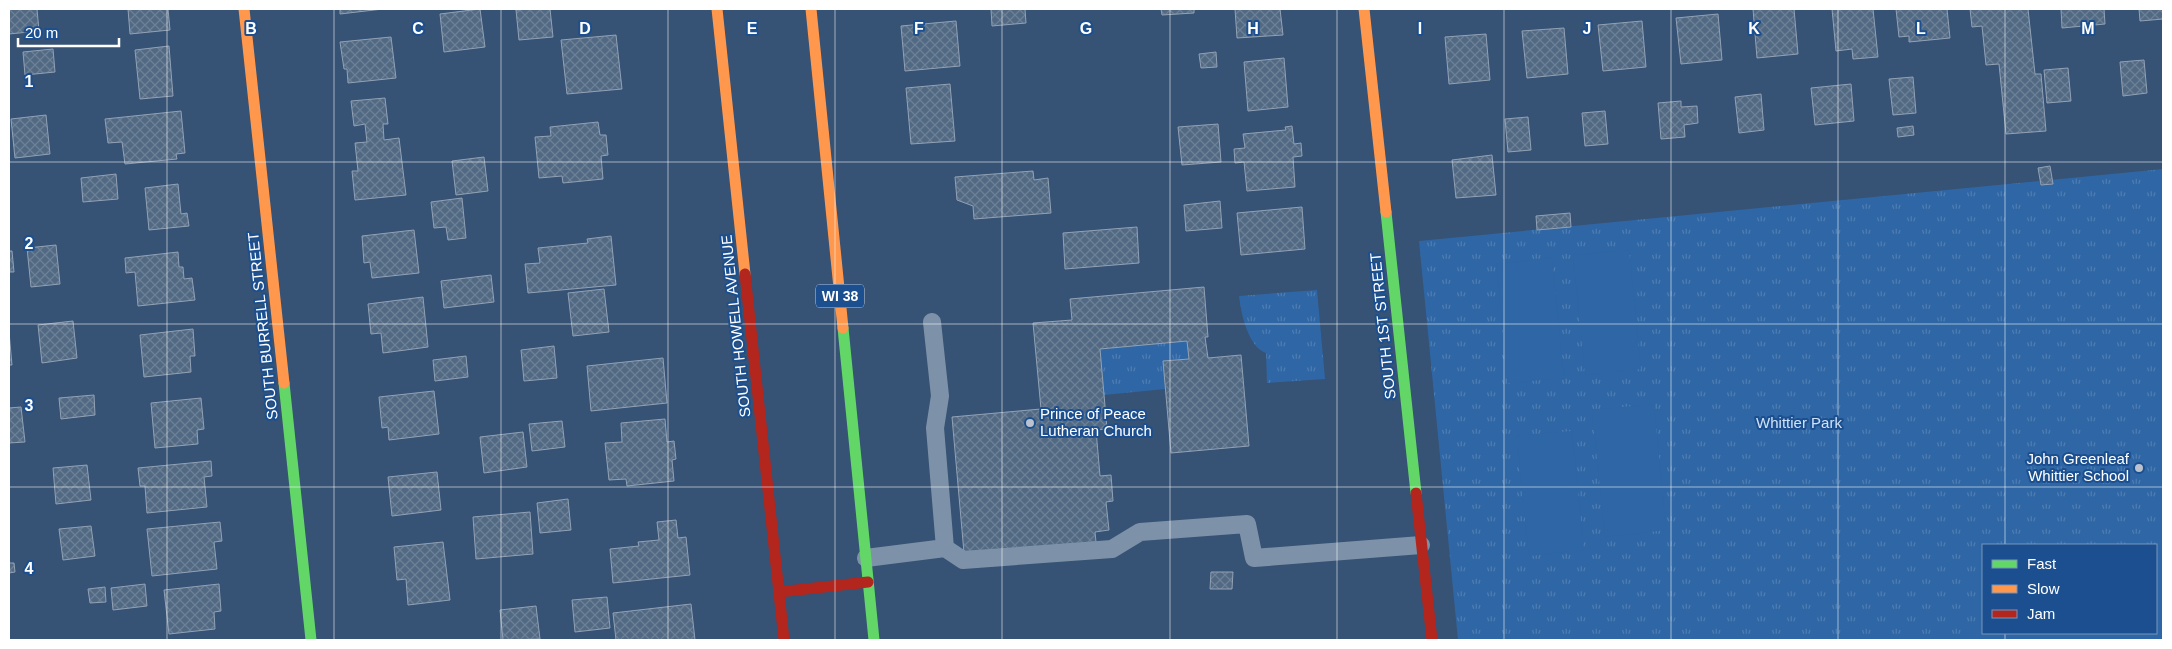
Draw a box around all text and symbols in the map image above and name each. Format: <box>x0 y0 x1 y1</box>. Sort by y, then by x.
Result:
scale bar <box>18 15 119 47</box>
text: B <box>245 20 257 37</box>
text: C <box>412 20 424 37</box>
text: D <box>579 20 591 37</box>
text: E <box>747 20 758 37</box>
text: F <box>914 20 924 37</box>
text: G <box>1080 20 1092 37</box>
text: H <box>1247 20 1259 37</box>
text: I <box>1418 20 1422 37</box>
text: J <box>1583 20 1591 37</box>
text: K <box>1748 20 1760 37</box>
text: L <box>1916 20 1926 37</box>
text: M <box>2081 20 2095 37</box>
text: 20 m <box>25 24 58 41</box>
text: 1 <box>25 73 34 90</box>
street label: SOUTH BURRELL STREET <box>244 231 281 421</box>
street label: SOUTH HOWELL AVENUE <box>717 234 754 418</box>
text: 2 <box>25 235 34 252</box>
street label: SOUTH 1ST STREET <box>1366 252 1399 400</box>
road number: WI 38 <box>816 284 864 308</box>
text: 3 <box>25 397 34 414</box>
place label: Prince of Peace Lutheran Church <box>1040 405 1152 439</box>
park label: Whittier Park <box>1756 414 1842 431</box>
marker: Prince of Peace Lutheran Church <box>1024 417 1036 429</box>
place label: John Greenleaf Whittier School <box>2026 450 2130 484</box>
marker: John Greenleaf Whittier School <box>2133 462 2145 474</box>
legend <box>1982 544 2157 634</box>
text: Fast <box>2027 555 2057 572</box>
text: 4 <box>25 560 34 577</box>
text: Slow <box>2027 580 2060 597</box>
text: Jam <box>2027 605 2055 622</box>

